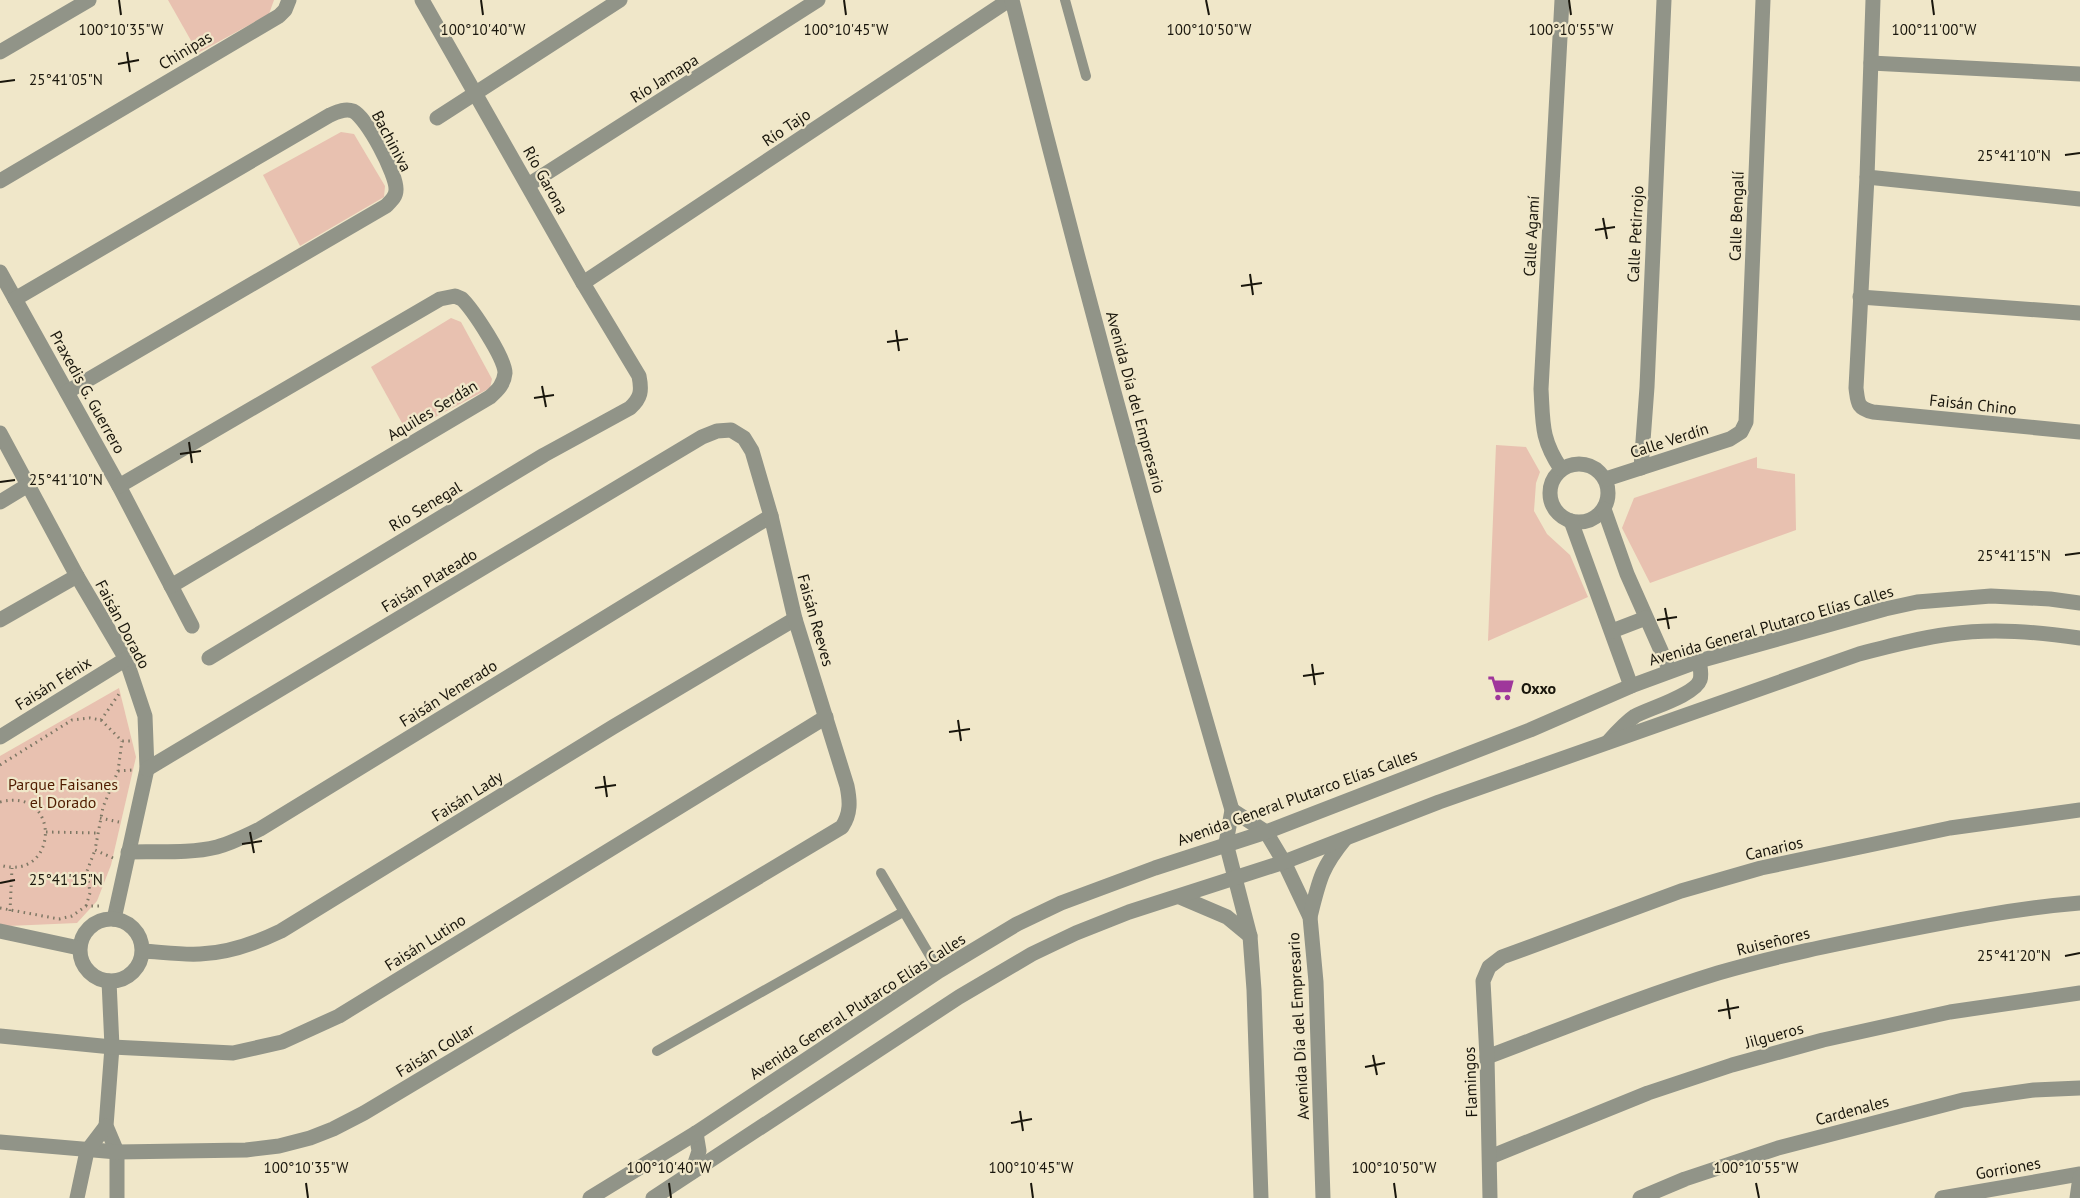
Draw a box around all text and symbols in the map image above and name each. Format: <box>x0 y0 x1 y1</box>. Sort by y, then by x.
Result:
text: 100°10'35"W <box>79 20 164 39</box>
text: 100°10'40"W <box>441 20 526 39</box>
text: 100°10'45"W <box>804 20 889 39</box>
text: 100°10'50"W <box>1167 20 1252 39</box>
text: 100°10'55"W <box>1529 20 1614 39</box>
text: 100°11'00"W <box>1892 20 1977 39</box>
street label: Chinipas <box>155 26 215 74</box>
street label: Río Jamapa <box>626 49 702 107</box>
text: 25°41'05"N <box>29 70 103 89</box>
street label: Río Tajo <box>758 104 814 150</box>
street label: Bachiniva <box>368 107 416 175</box>
street label: Río Garona <box>519 142 573 218</box>
text: 25°41'10"N <box>1977 146 2051 165</box>
street label: Calle Bengalí <box>1724 171 1748 261</box>
street label: Calle Petirrojo <box>1622 185 1648 283</box>
street label: Calle Agamí <box>1519 195 1543 277</box>
street label: Avenida Día del Empresario <box>1102 309 1170 495</box>
street label: Praxedis G. Guerrero <box>46 327 130 457</box>
street label: Aquiles Serdán <box>383 375 481 445</box>
street label: Faisán Chino <box>1928 389 2018 419</box>
street label: Calle Verdín <box>1627 418 1711 462</box>
text: 25°41'10"N <box>29 470 103 489</box>
street label: Río Senegal <box>385 476 465 535</box>
street label: Faisán Plateado <box>377 544 481 616</box>
text: 25°41'15"N <box>1977 546 2051 565</box>
street label: Faisán Reeves <box>793 572 839 669</box>
street label: Faisán Dorado <box>91 576 155 672</box>
street label: Avenida General Plutarco Elías Calles <box>1646 580 1896 670</box>
street label: Faisán Fénix <box>11 652 95 714</box>
street label: Faisán Venerado <box>395 655 501 731</box>
supermarket icon: Oxxo <box>1486 673 1516 703</box>
place label: Oxxo <box>1521 678 1557 698</box>
street label: Avenida General Plutarco Elías Calles <box>1174 744 1420 850</box>
street label: Faisán Lady <box>428 766 507 826</box>
park label: Parque Faisanes el Dorado <box>8 774 118 812</box>
street label: Canarios <box>1743 832 1805 864</box>
text: 25°41'15"N <box>29 870 103 889</box>
street label: Faisán Lutino <box>381 909 469 975</box>
street label: Ruiseñores <box>1734 922 1812 960</box>
street label: Avenida General Plutarco Elías Calles <box>745 928 969 1083</box>
street label: Avenida Día del Empresario <box>1283 932 1313 1120</box>
text: 25°41'20"N <box>1977 946 2051 965</box>
street label: Faisán Collar <box>392 1018 478 1081</box>
street label: Jilgueros <box>1742 1018 1806 1053</box>
street label: Flamingos <box>1459 1046 1481 1118</box>
street label: Cardenales <box>1813 1091 1891 1129</box>
street label: Gorriones <box>1974 1152 2042 1184</box>
text: 100°10'35"W <box>264 1158 349 1177</box>
text: 100°10'40"W <box>627 1158 712 1177</box>
text: 100°10'45"W <box>989 1158 1074 1177</box>
text: 100°10'50"W <box>1352 1158 1437 1177</box>
text: 100°10'55"W <box>1714 1158 1799 1177</box>

